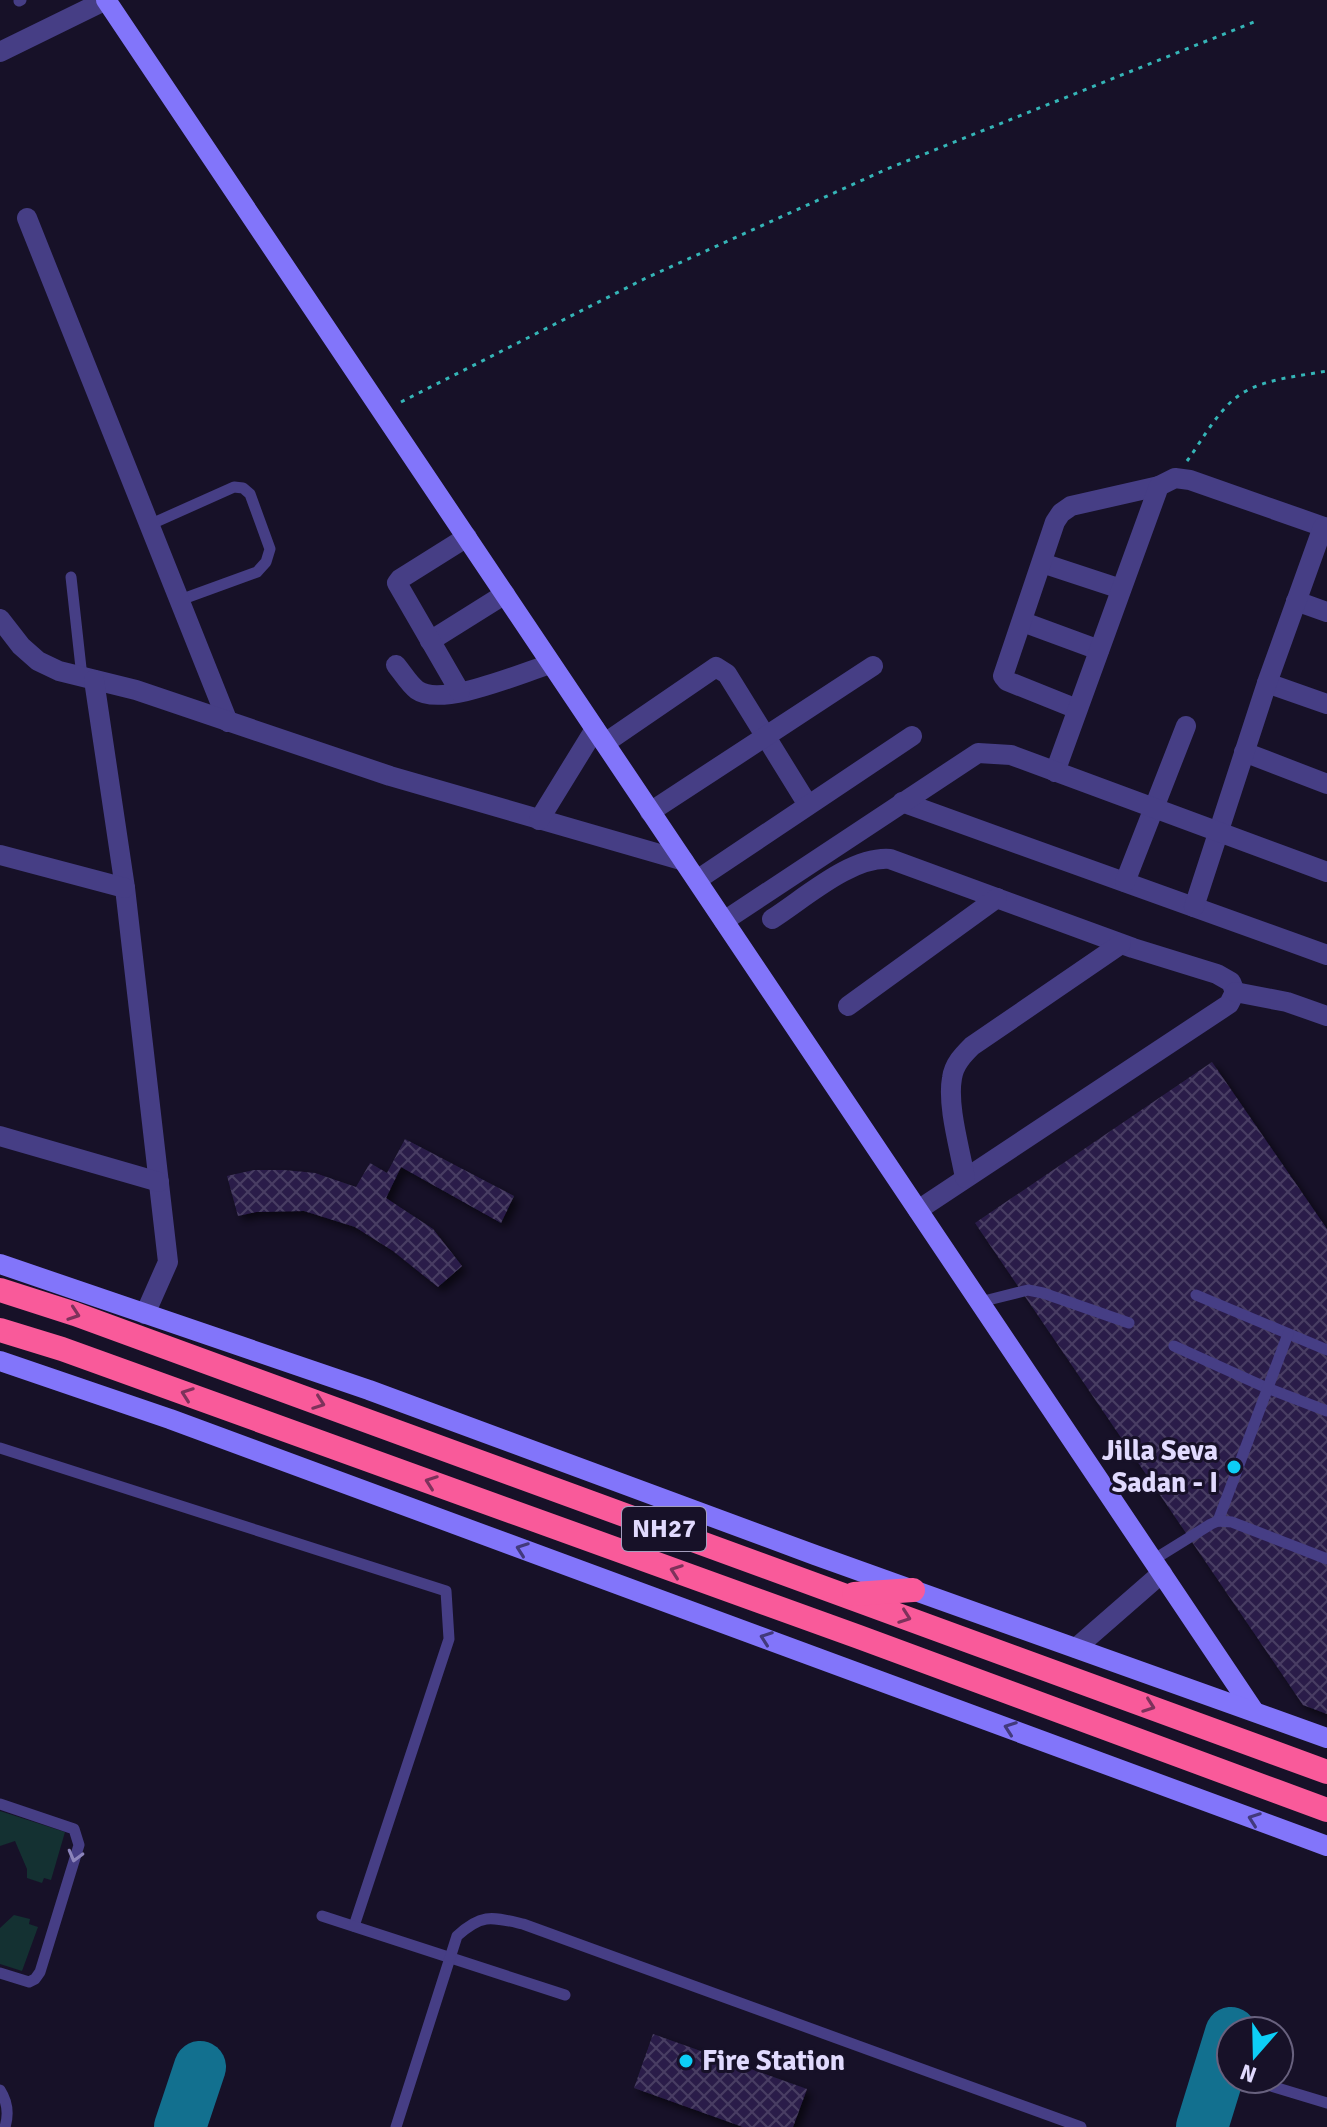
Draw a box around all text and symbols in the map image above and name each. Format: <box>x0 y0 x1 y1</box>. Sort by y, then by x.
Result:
one-way arrow <box>66 1305 80 1321</box>
one-way arrow <box>180 1387 194 1404</box>
one-way arrow <box>311 1393 325 1410</box>
place label: Jilla Seva Sadan - I <box>1102 1434 1218 1500</box>
marker: Jilla Seva Sadan - I <box>1225 1458 1243 1476</box>
one-way arrow <box>425 1476 439 1492</box>
road number: NH27 <box>622 1507 706 1551</box>
one-way arrow <box>516 1542 530 1558</box>
one-way arrow <box>670 1564 684 1580</box>
one-way arrow <box>897 1607 911 1624</box>
one-way arrow <box>760 1632 774 1648</box>
one-way arrow <box>1141 1696 1155 1713</box>
one-way arrow <box>1004 1722 1018 1738</box>
one-way arrow <box>1248 1812 1262 1828</box>
one-way arrow <box>67 1848 84 1862</box>
north arrow <box>1215 2015 1295 2095</box>
place label: Fire Station <box>702 2044 845 2078</box>
marker: Fire Station <box>677 2052 695 2070</box>
text: N <box>1237 2058 1260 2089</box>

